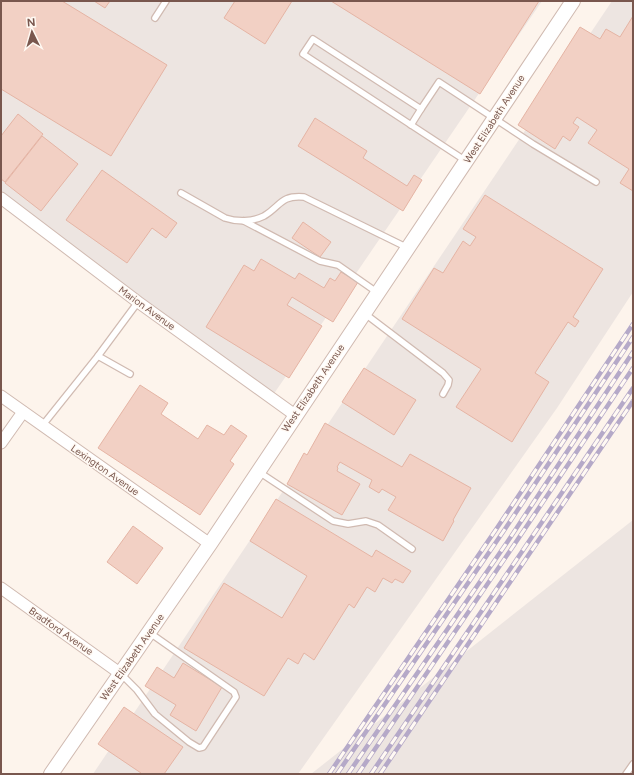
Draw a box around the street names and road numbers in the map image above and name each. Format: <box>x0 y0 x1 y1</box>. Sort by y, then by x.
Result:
street label: West Elizabeth Avenue <box>461 72 528 166</box>
street label: Marion Avenue <box>116 283 178 333</box>
street label: West Elizabeth Avenue <box>279 341 347 434</box>
street label: Lexington Avenue <box>68 442 142 499</box>
street label: Bradford Avenue <box>26 604 96 658</box>
street label: West Elizabeth Avenue <box>97 611 167 703</box>

